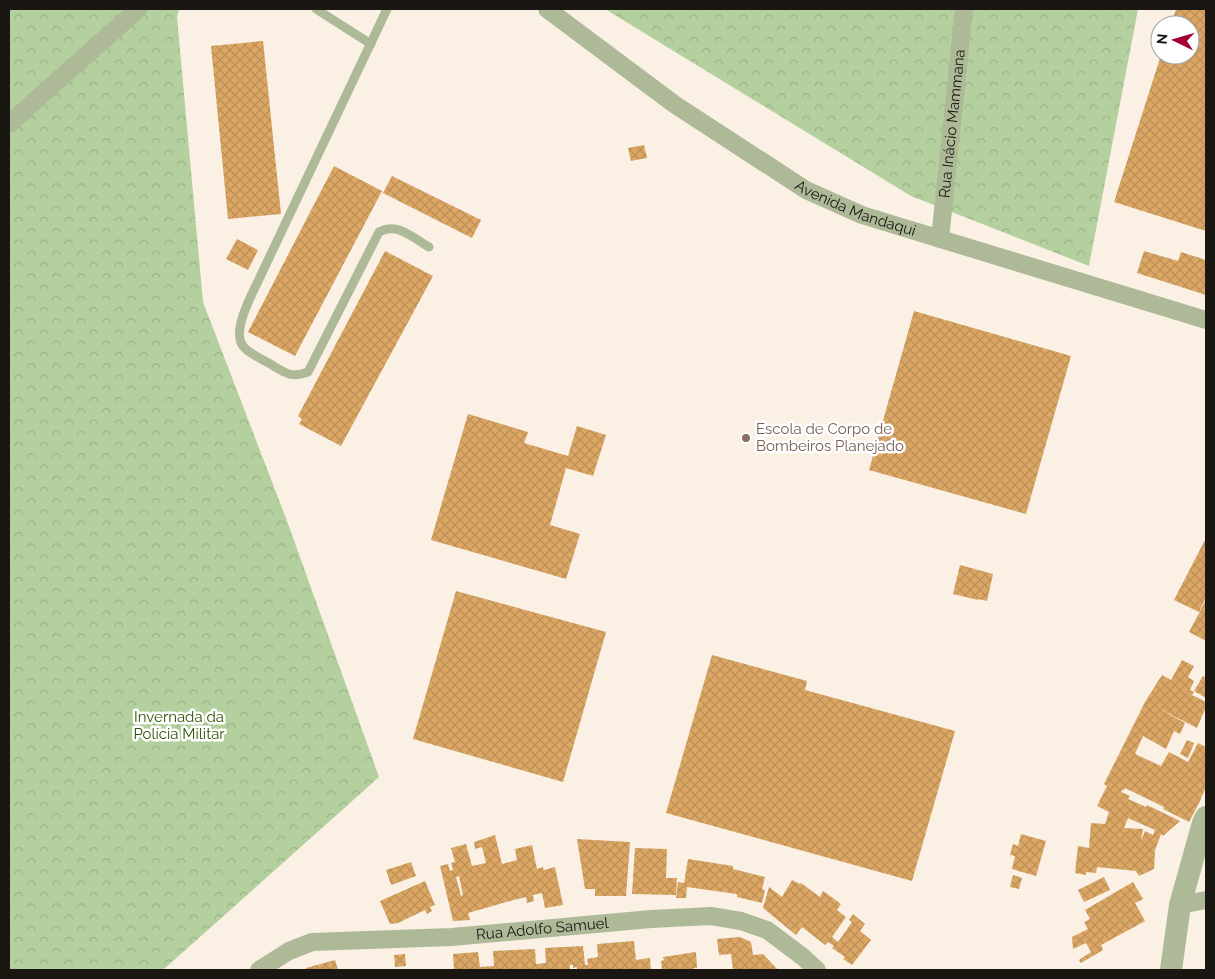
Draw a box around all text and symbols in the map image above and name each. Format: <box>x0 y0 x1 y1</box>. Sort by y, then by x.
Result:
north arrow <box>1150 15 1200 65</box>
text: N <box>1154 33 1170 45</box>
street label: Rua Inácio Mammana <box>935 48 969 199</box>
street label: Avenida Mandaqui <box>791 176 918 240</box>
place label: Escola de Corpo de Bombeiros Planejado <box>756 420 904 455</box>
marker: Escola de Corpo de Bombeiros Planejado <box>740 432 752 444</box>
park label: Invernada da Polícia Militar <box>133 708 225 743</box>
street label: Rua Adolfo Samuel <box>475 914 610 944</box>

